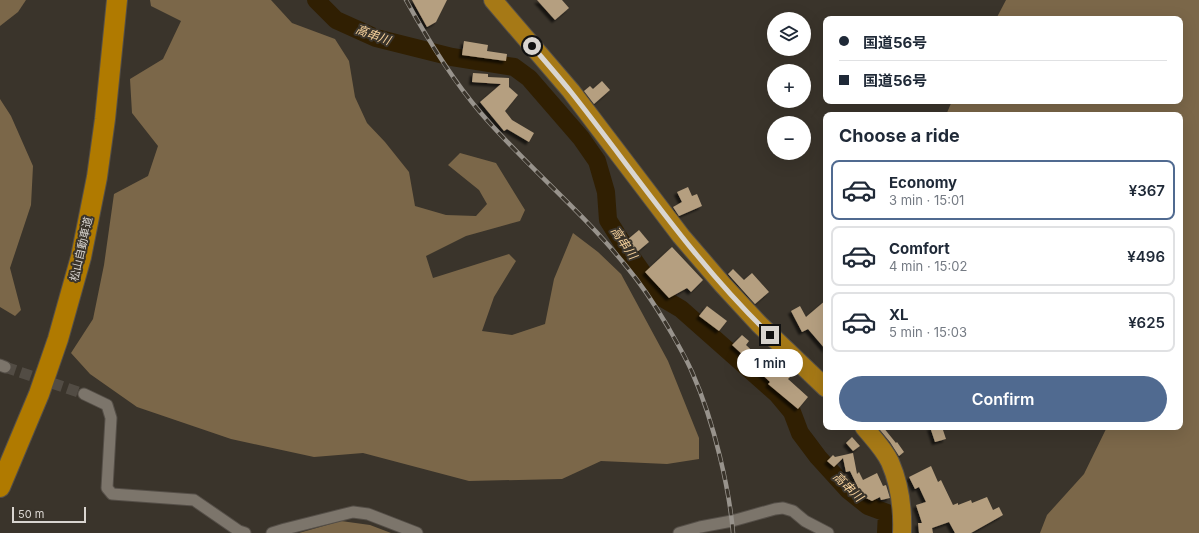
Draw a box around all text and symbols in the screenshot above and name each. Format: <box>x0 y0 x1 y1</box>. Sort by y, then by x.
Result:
map controls <box>767 12 811 160</box>
button: layers <box>767 12 811 56</box>
water label: 高串川 <box>354 21 395 48</box>
text: 国道56号 <box>863 33 927 52</box>
route start <box>523 37 541 55</box>
button: + <box>767 64 811 108</box>
text: 国道56号 <box>863 71 927 90</box>
button: − <box>767 116 811 160</box>
text: Choose a ride <box>839 125 960 146</box>
icon: car <box>841 172 877 208</box>
text: Economy <box>889 173 957 192</box>
text: ¥367 <box>1129 181 1165 200</box>
text: 3 min · 15:01 <box>889 192 964 208</box>
street label: 松山自動車道 <box>67 215 95 283</box>
water label: 高串川 <box>608 224 642 263</box>
icon: car <box>841 238 877 274</box>
text: Comfort <box>889 239 950 258</box>
text: ¥496 <box>1127 247 1165 266</box>
text: 4 min · 15:02 <box>889 258 967 274</box>
icon: car <box>841 304 877 340</box>
text: XL <box>889 305 909 324</box>
text: ¥625 <box>1128 313 1165 332</box>
text: 5 min · 15:03 <box>889 324 967 340</box>
route end <box>761 326 779 344</box>
callout: 1 min <box>737 349 803 377</box>
text: 1 min <box>754 355 786 371</box>
button: Confirm <box>839 376 1167 422</box>
water label: 高串川 <box>830 469 868 506</box>
scale bar <box>12 505 86 524</box>
text: 50 m <box>18 507 44 521</box>

